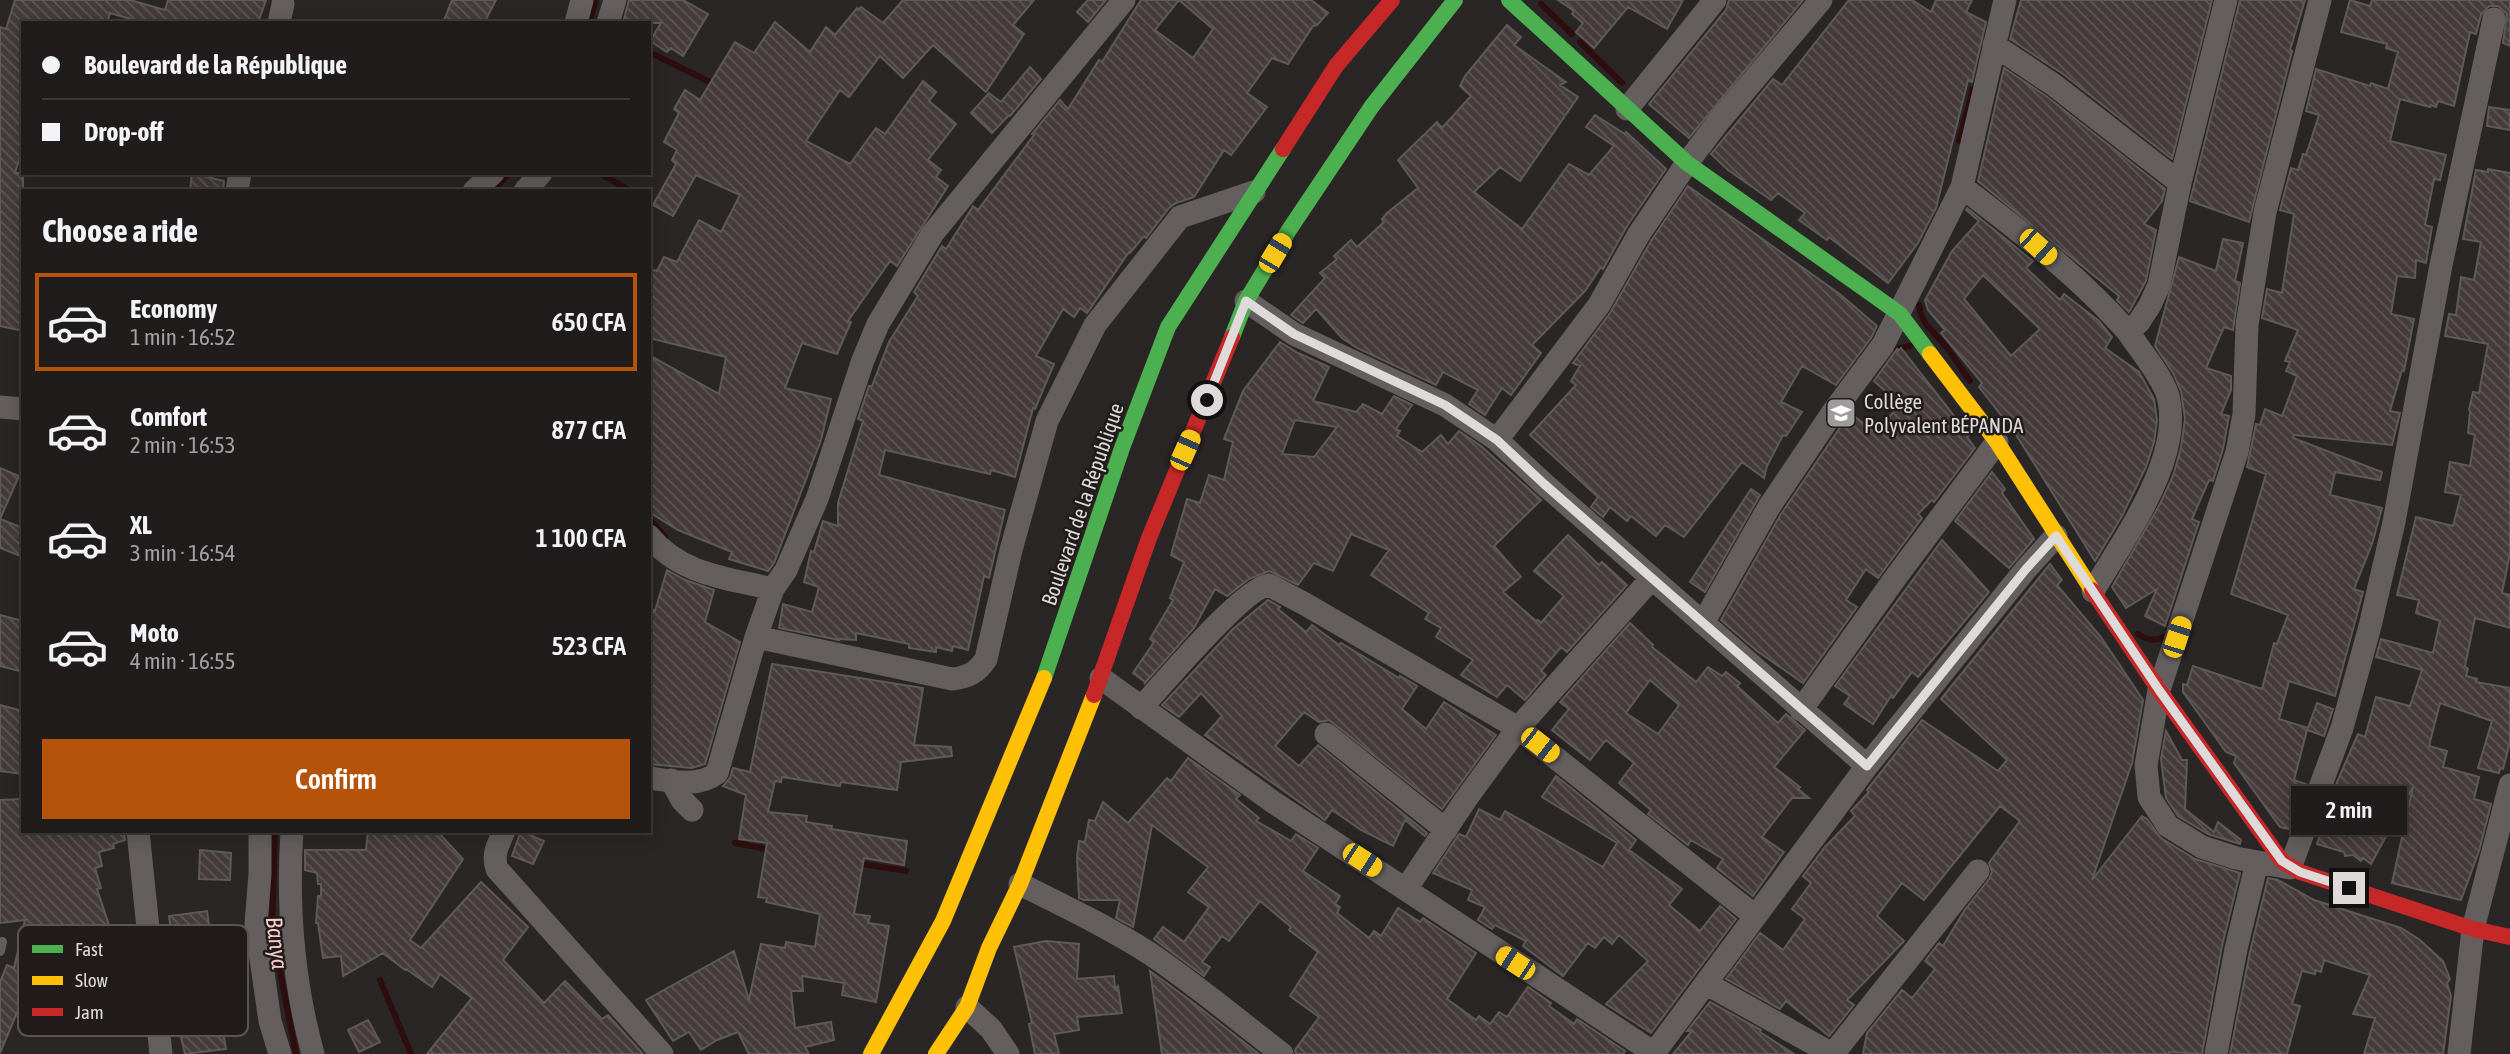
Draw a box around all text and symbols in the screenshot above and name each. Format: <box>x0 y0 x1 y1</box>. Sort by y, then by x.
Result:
text: Boulevard de la République <box>84 50 347 80</box>
text: Drop-off <box>84 117 164 147</box>
text: Choose a ride <box>42 212 198 249</box>
car <box>2016 225 2061 269</box>
car <box>1256 230 1295 276</box>
icon: car <box>46 291 109 354</box>
text: Economy <box>130 294 217 324</box>
text: 650 CFA <box>551 307 626 337</box>
text: 1 min · 16:52 <box>130 324 236 350</box>
route start <box>1191 384 1223 416</box>
place label: Collège Polyvalent BÉPANDA <box>1864 389 2024 437</box>
school or university icon: Collège Polyvalent BÉPANDA <box>1824 396 1858 430</box>
icon: car <box>46 399 109 462</box>
street label: Boulevard de la République <box>1036 400 1128 608</box>
text: Comfort <box>130 402 207 432</box>
text: 877 CFA <box>551 415 626 445</box>
car <box>1167 427 1204 473</box>
text: 2 min · 16:53 <box>130 432 236 458</box>
icon: car <box>46 507 109 570</box>
text: XL <box>130 510 152 540</box>
text: 1 100 CFA <box>536 523 626 553</box>
text: 3 min · 16:54 <box>130 540 236 566</box>
car <box>2161 614 2194 660</box>
icon: car <box>46 615 109 678</box>
text: Moto <box>130 618 179 648</box>
text: 523 CFA <box>551 631 626 661</box>
text: 4 min · 16:55 <box>130 648 236 674</box>
car <box>1517 724 1564 766</box>
button: Confirm <box>42 739 630 819</box>
callout: 2 min <box>2291 786 2407 836</box>
text: 2 min <box>2326 797 2372 823</box>
car <box>1339 840 1386 880</box>
route end <box>2333 872 2365 904</box>
water label: Banya <box>261 915 293 971</box>
legend <box>18 925 248 1036</box>
text: Fast <box>75 938 103 960</box>
car <box>1492 943 1539 983</box>
text: Slow <box>75 969 109 991</box>
text: Jam <box>75 1001 104 1023</box>

